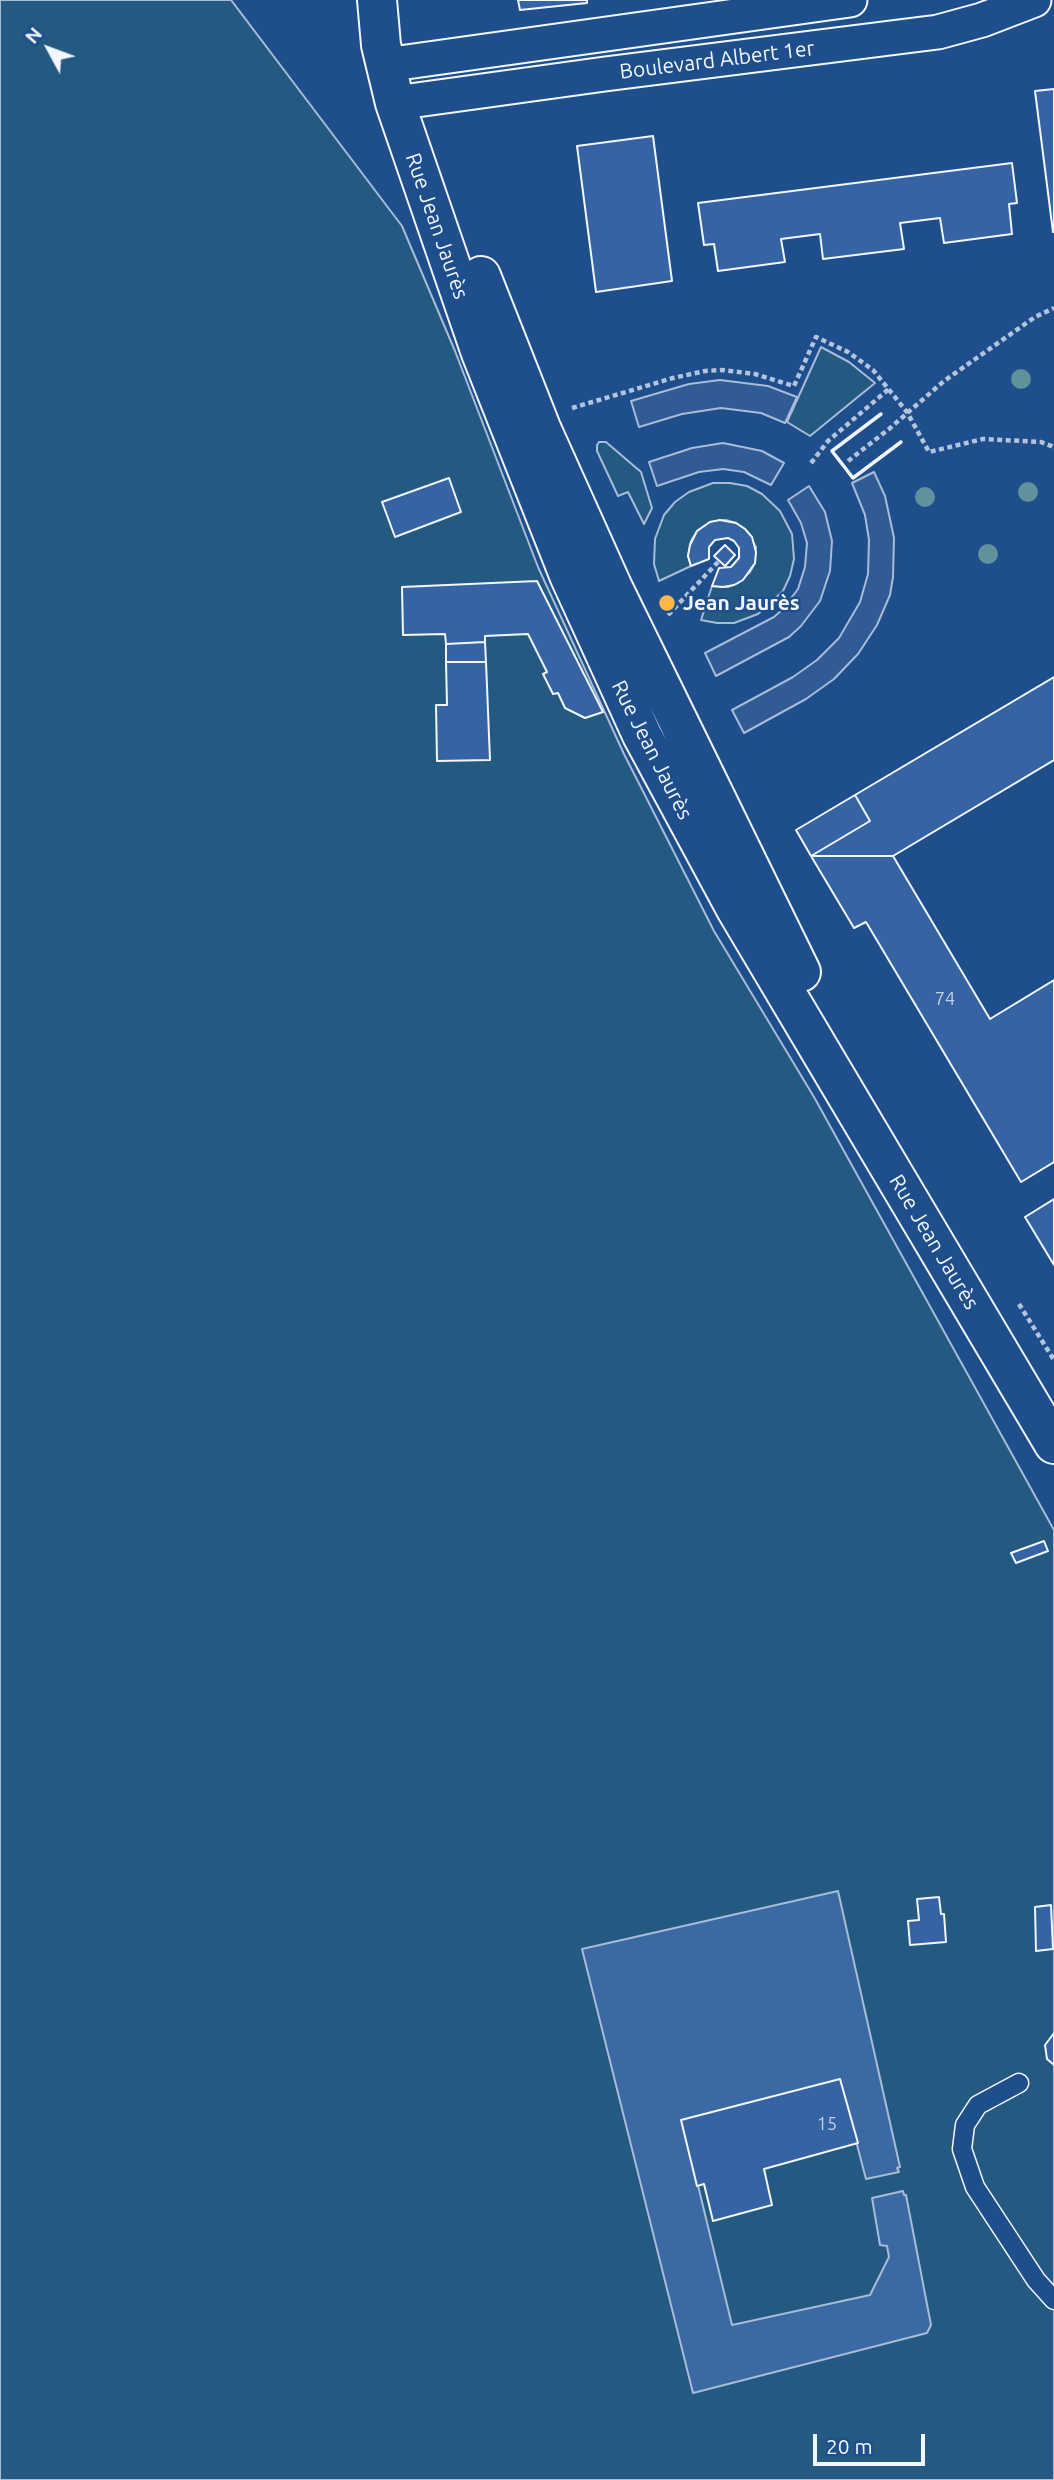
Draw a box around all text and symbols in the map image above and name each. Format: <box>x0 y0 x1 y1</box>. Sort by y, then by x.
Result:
north arrow <box>14 14 84 84</box>
text: N <box>20 23 46 48</box>
street label: Boulevard Albert 1er <box>618 36 816 84</box>
street label: Rue Jean Jaurès <box>400 150 474 302</box>
place label: Jean Jaurès <box>683 590 800 616</box>
marker: Jean Jaurès <box>657 593 677 613</box>
street label: Rue Jean Jaurès <box>606 676 698 824</box>
house number: 74 <box>935 988 955 1010</box>
street label: Rue Jean Jaurès <box>884 1170 984 1314</box>
house number: 15 <box>817 2113 837 2135</box>
scale bar <box>816 2420 928 2464</box>
text: 20 m <box>826 2434 873 2458</box>

